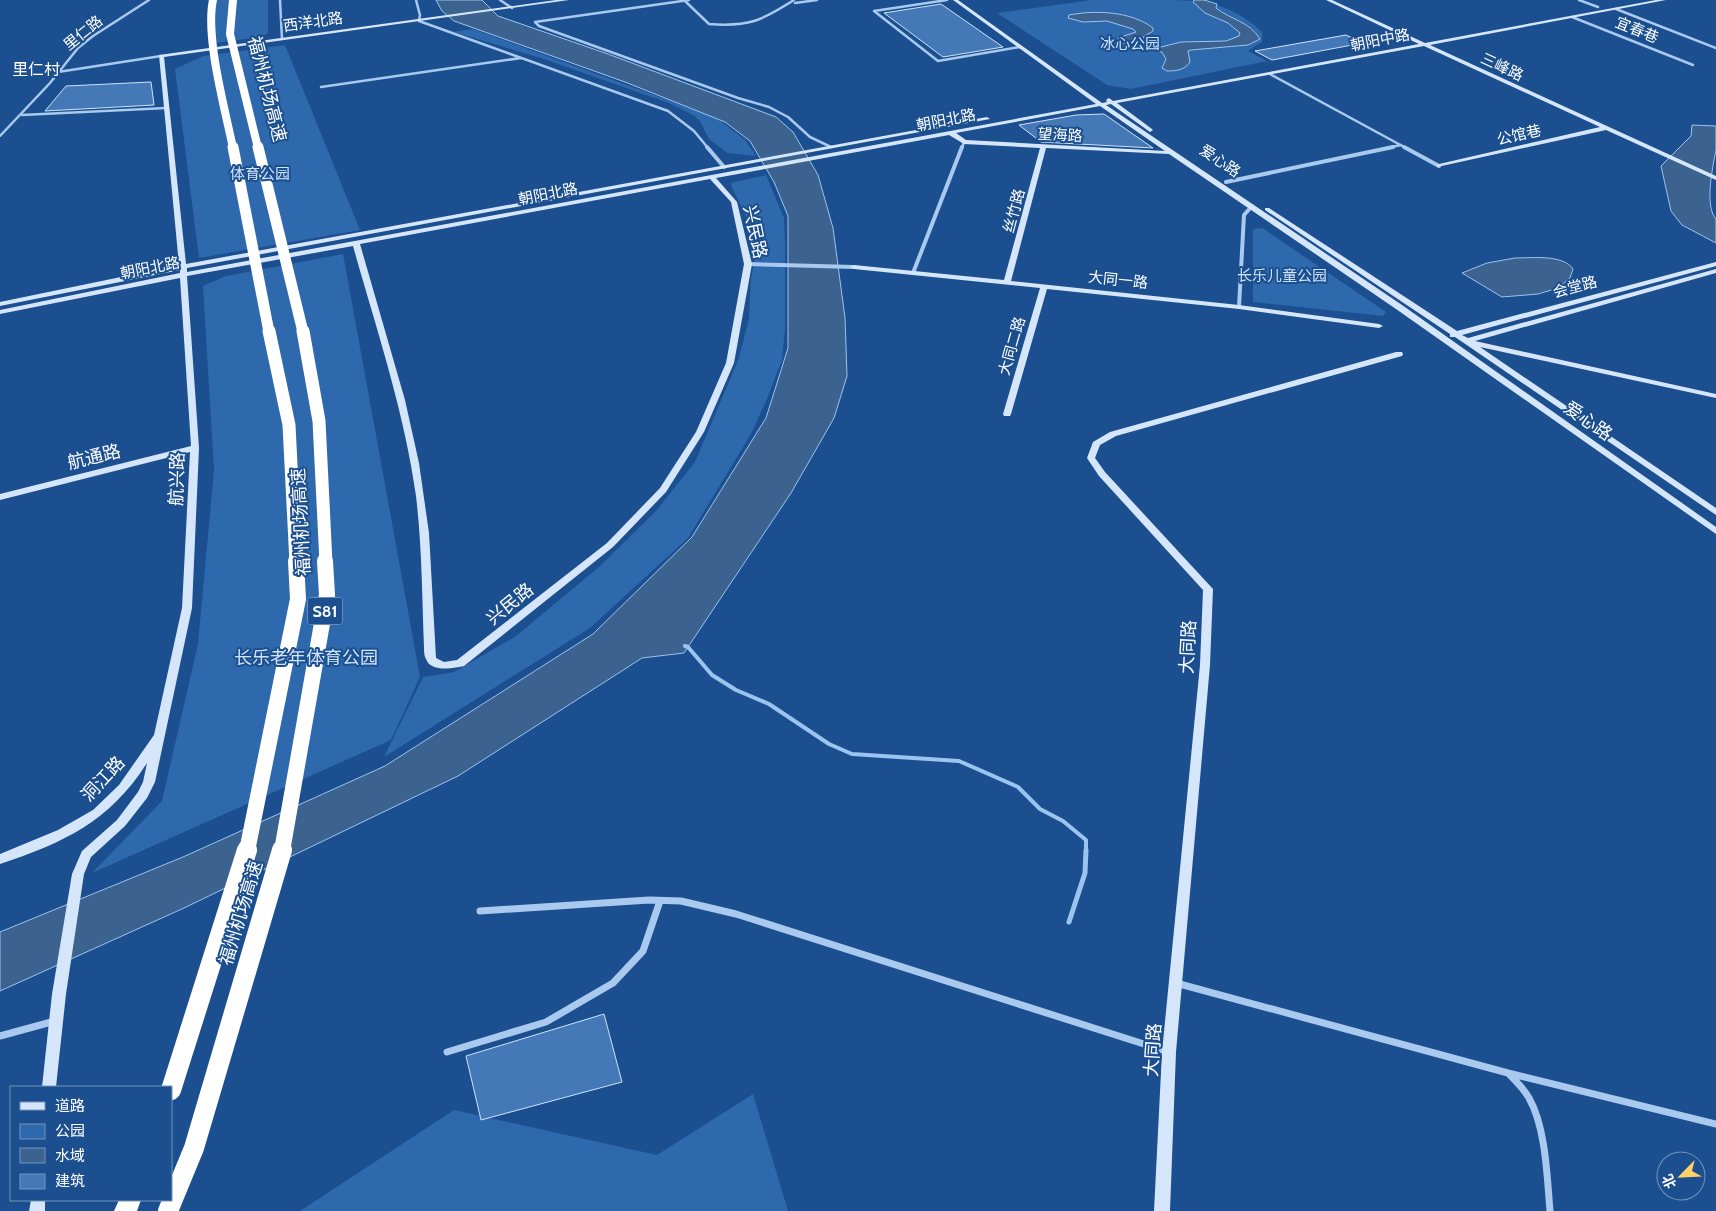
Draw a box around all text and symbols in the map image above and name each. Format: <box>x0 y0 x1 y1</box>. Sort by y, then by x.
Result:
street label: 西洋北路 <box>282 9 344 35</box>
street label: 里仁路 <box>60 12 106 54</box>
street label: 宜春巷 <box>1613 13 1661 47</box>
street label: 朝阳中路 <box>1349 25 1411 55</box>
street label: 福州机场高速 <box>243 34 291 144</box>
park label: 冰心公园 <box>1100 35 1160 53</box>
street label: 三峰路 <box>1478 49 1526 85</box>
district label: 里仁村 <box>12 60 60 79</box>
street label: 朝阳北路 <box>915 105 977 135</box>
street label: 公馆巷 <box>1495 121 1543 149</box>
street label: 望海路 <box>1037 125 1083 145</box>
street label: 爱心路 <box>1196 141 1244 181</box>
park label: 体育公园 <box>230 165 290 183</box>
street label: 朝阳北路 <box>517 179 579 209</box>
street label: 丝竹路 <box>999 187 1029 235</box>
street label: 兴民路 <box>739 203 771 261</box>
street label: 朝阳北路 <box>119 253 181 283</box>
park label: 长乐儿童公园 <box>1237 267 1327 285</box>
street label: 大同一路 <box>1087 268 1149 292</box>
street label: 会堂路 <box>1551 272 1599 302</box>
street label: 大同二路 <box>995 315 1029 377</box>
street label: 爱心路 <box>1560 397 1616 445</box>
street label: 航通路 <box>65 440 123 474</box>
street label: 航兴路 <box>165 452 189 506</box>
street label: 福州机场高速 <box>287 467 315 577</box>
street label: 兴民路 <box>482 578 538 630</box>
road number: S81 <box>308 598 342 624</box>
street label: 大同路 <box>1176 619 1200 675</box>
park label: 长乐老年体育公园 <box>234 647 378 669</box>
street label: 洞江路 <box>77 752 129 806</box>
street label: 福州机场高速 <box>215 858 267 968</box>
street label: 大同路 <box>1140 1022 1166 1078</box>
legend <box>10 1086 172 1201</box>
text: 道路 <box>55 1097 85 1115</box>
text: 公园 <box>55 1122 85 1140</box>
text: 水域 <box>55 1147 85 1165</box>
north arrow <box>1656 1151 1706 1201</box>
text: 北 <box>1658 1171 1680 1191</box>
text: 建筑 <box>55 1172 85 1190</box>

